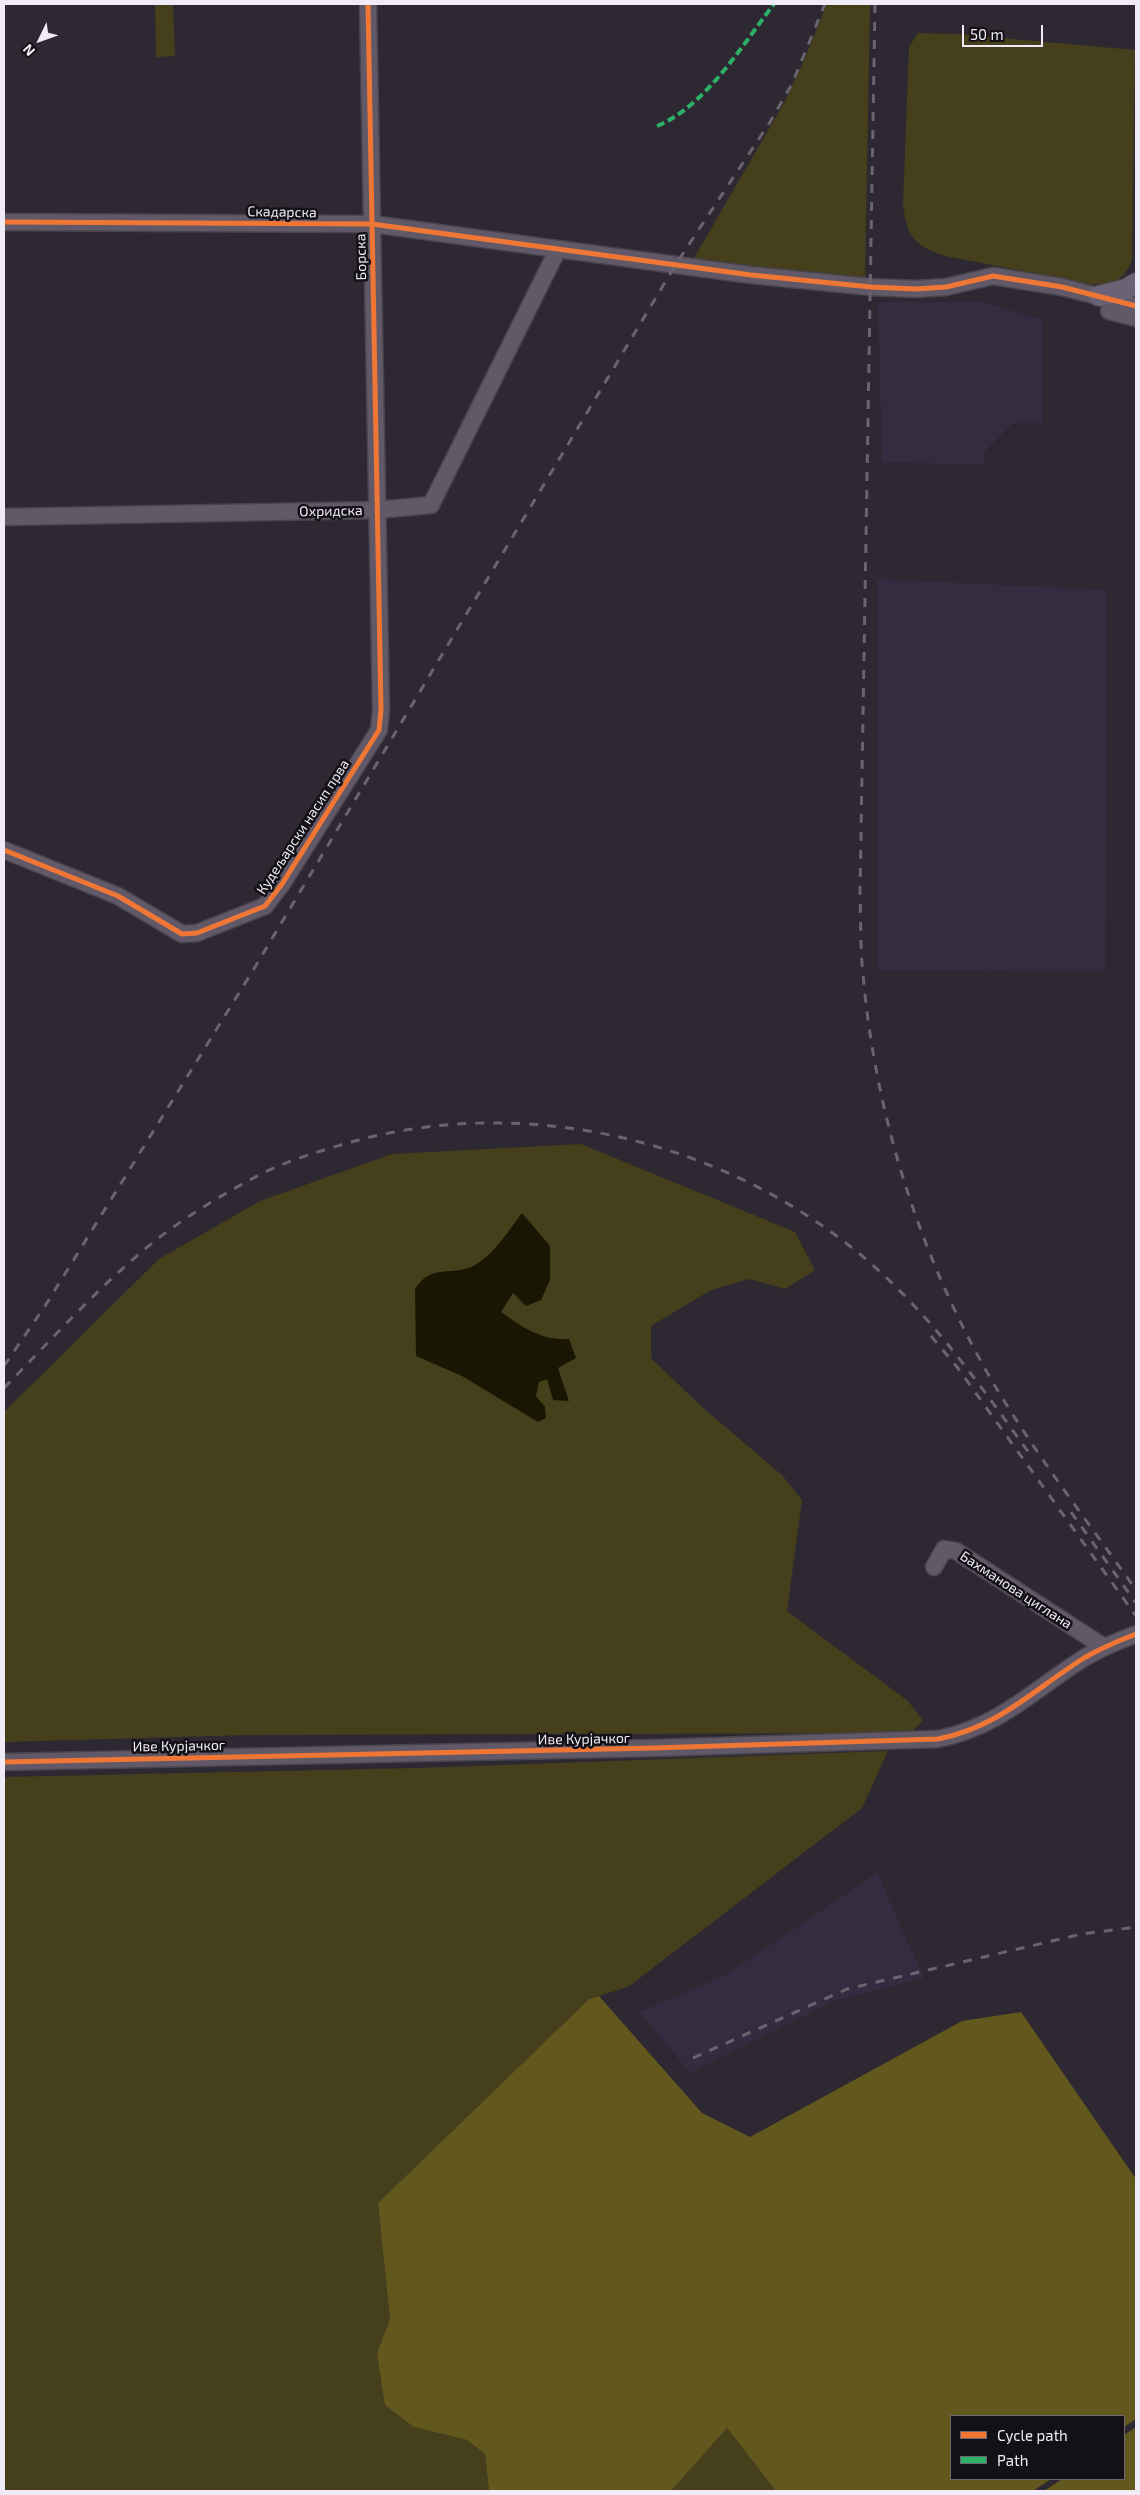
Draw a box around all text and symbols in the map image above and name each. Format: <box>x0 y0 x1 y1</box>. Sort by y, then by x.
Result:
north arrow <box>15 15 65 65</box>
scale bar <box>965 15 1046 47</box>
text: 50 m <box>970 25 1004 43</box>
text: N <box>19 41 38 60</box>
street label: Скадарска <box>247 203 317 221</box>
street label: Борска <box>352 234 370 280</box>
street label: Охридска <box>299 502 363 520</box>
street label: Кудељарски насип прва <box>253 756 353 898</box>
street label: Бахманова циглана <box>957 1548 1075 1632</box>
street label: Иве Курјачког <box>538 1730 630 1748</box>
street label: Иве Курјачког <box>133 1737 225 1755</box>
legend <box>950 2415 1125 2480</box>
text: Cycle path <box>997 2426 1068 2444</box>
text: Path <box>997 2451 1028 2469</box>

